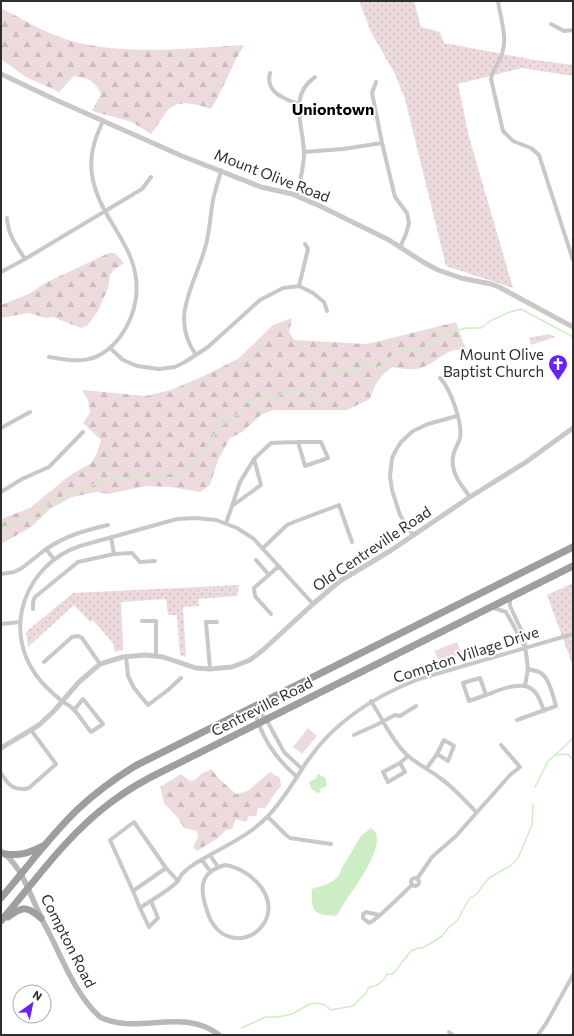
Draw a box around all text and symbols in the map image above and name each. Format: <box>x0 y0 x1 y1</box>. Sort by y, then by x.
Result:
district label: Uniontown <box>292 99 374 118</box>
street label: Mount Olive Road <box>212 145 333 205</box>
place label: Mount Olive Baptist Church <box>443 345 544 380</box>
church icon: Mount Olive Baptist Church <box>547 353 569 381</box>
street label: Old Centreville Road <box>309 502 434 594</box>
street label: Compton Village Drive <box>391 622 541 686</box>
street label: Centreville Road <box>208 673 315 739</box>
street label: Compton Road <box>38 891 100 990</box>
north arrow <box>12 984 52 1024</box>
text: N <box>31 987 45 1003</box>

